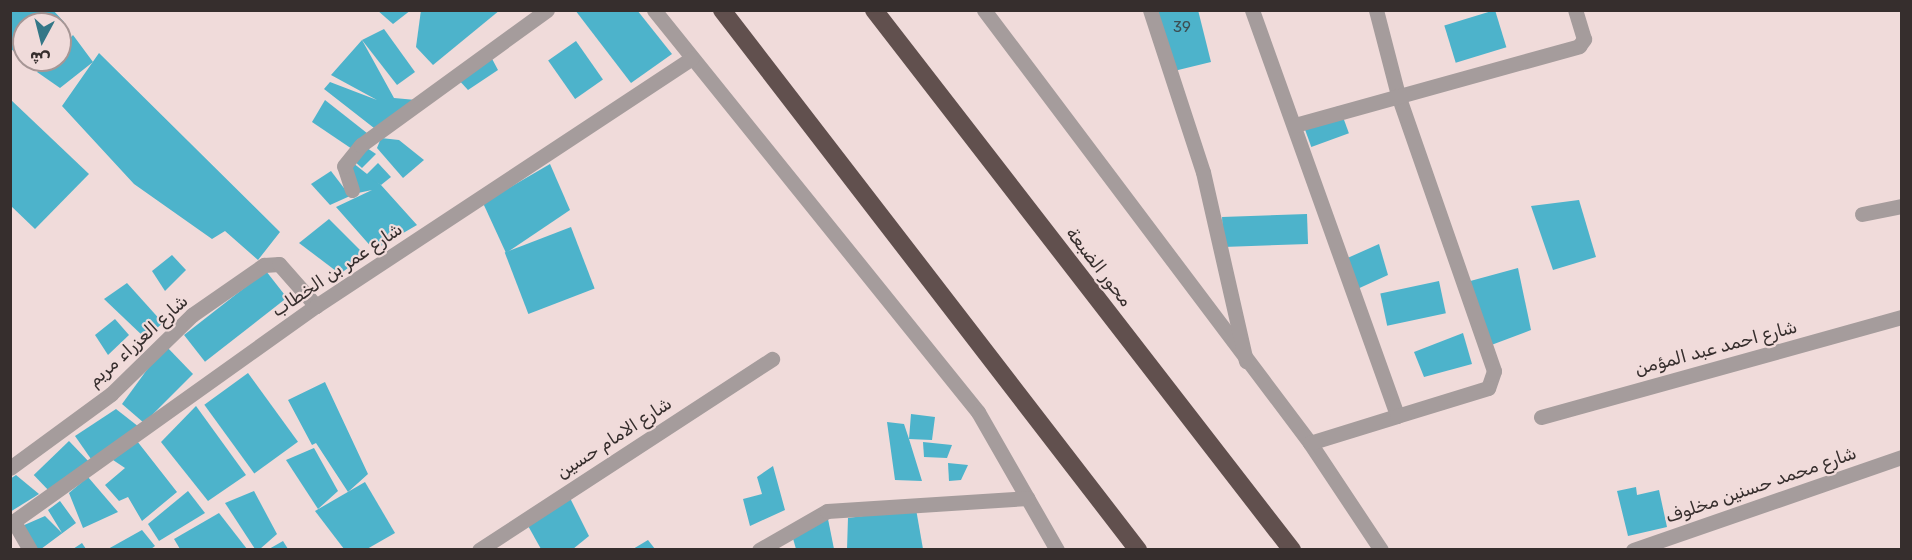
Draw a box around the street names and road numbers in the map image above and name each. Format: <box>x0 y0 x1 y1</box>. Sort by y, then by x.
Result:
street label: شارع عمر بن الخطاب <box>268 218 406 322</box>
street label: محور الضبعة <box>1061 223 1137 311</box>
street label: شارع العزراء مريم <box>83 290 193 392</box>
street label: شارع احمد عبد المؤمن <box>1632 316 1800 380</box>
street label: شارع الامام حسين <box>552 393 676 483</box>
street label: شارع محمد حسنين مخلوف <box>1663 442 1859 528</box>

